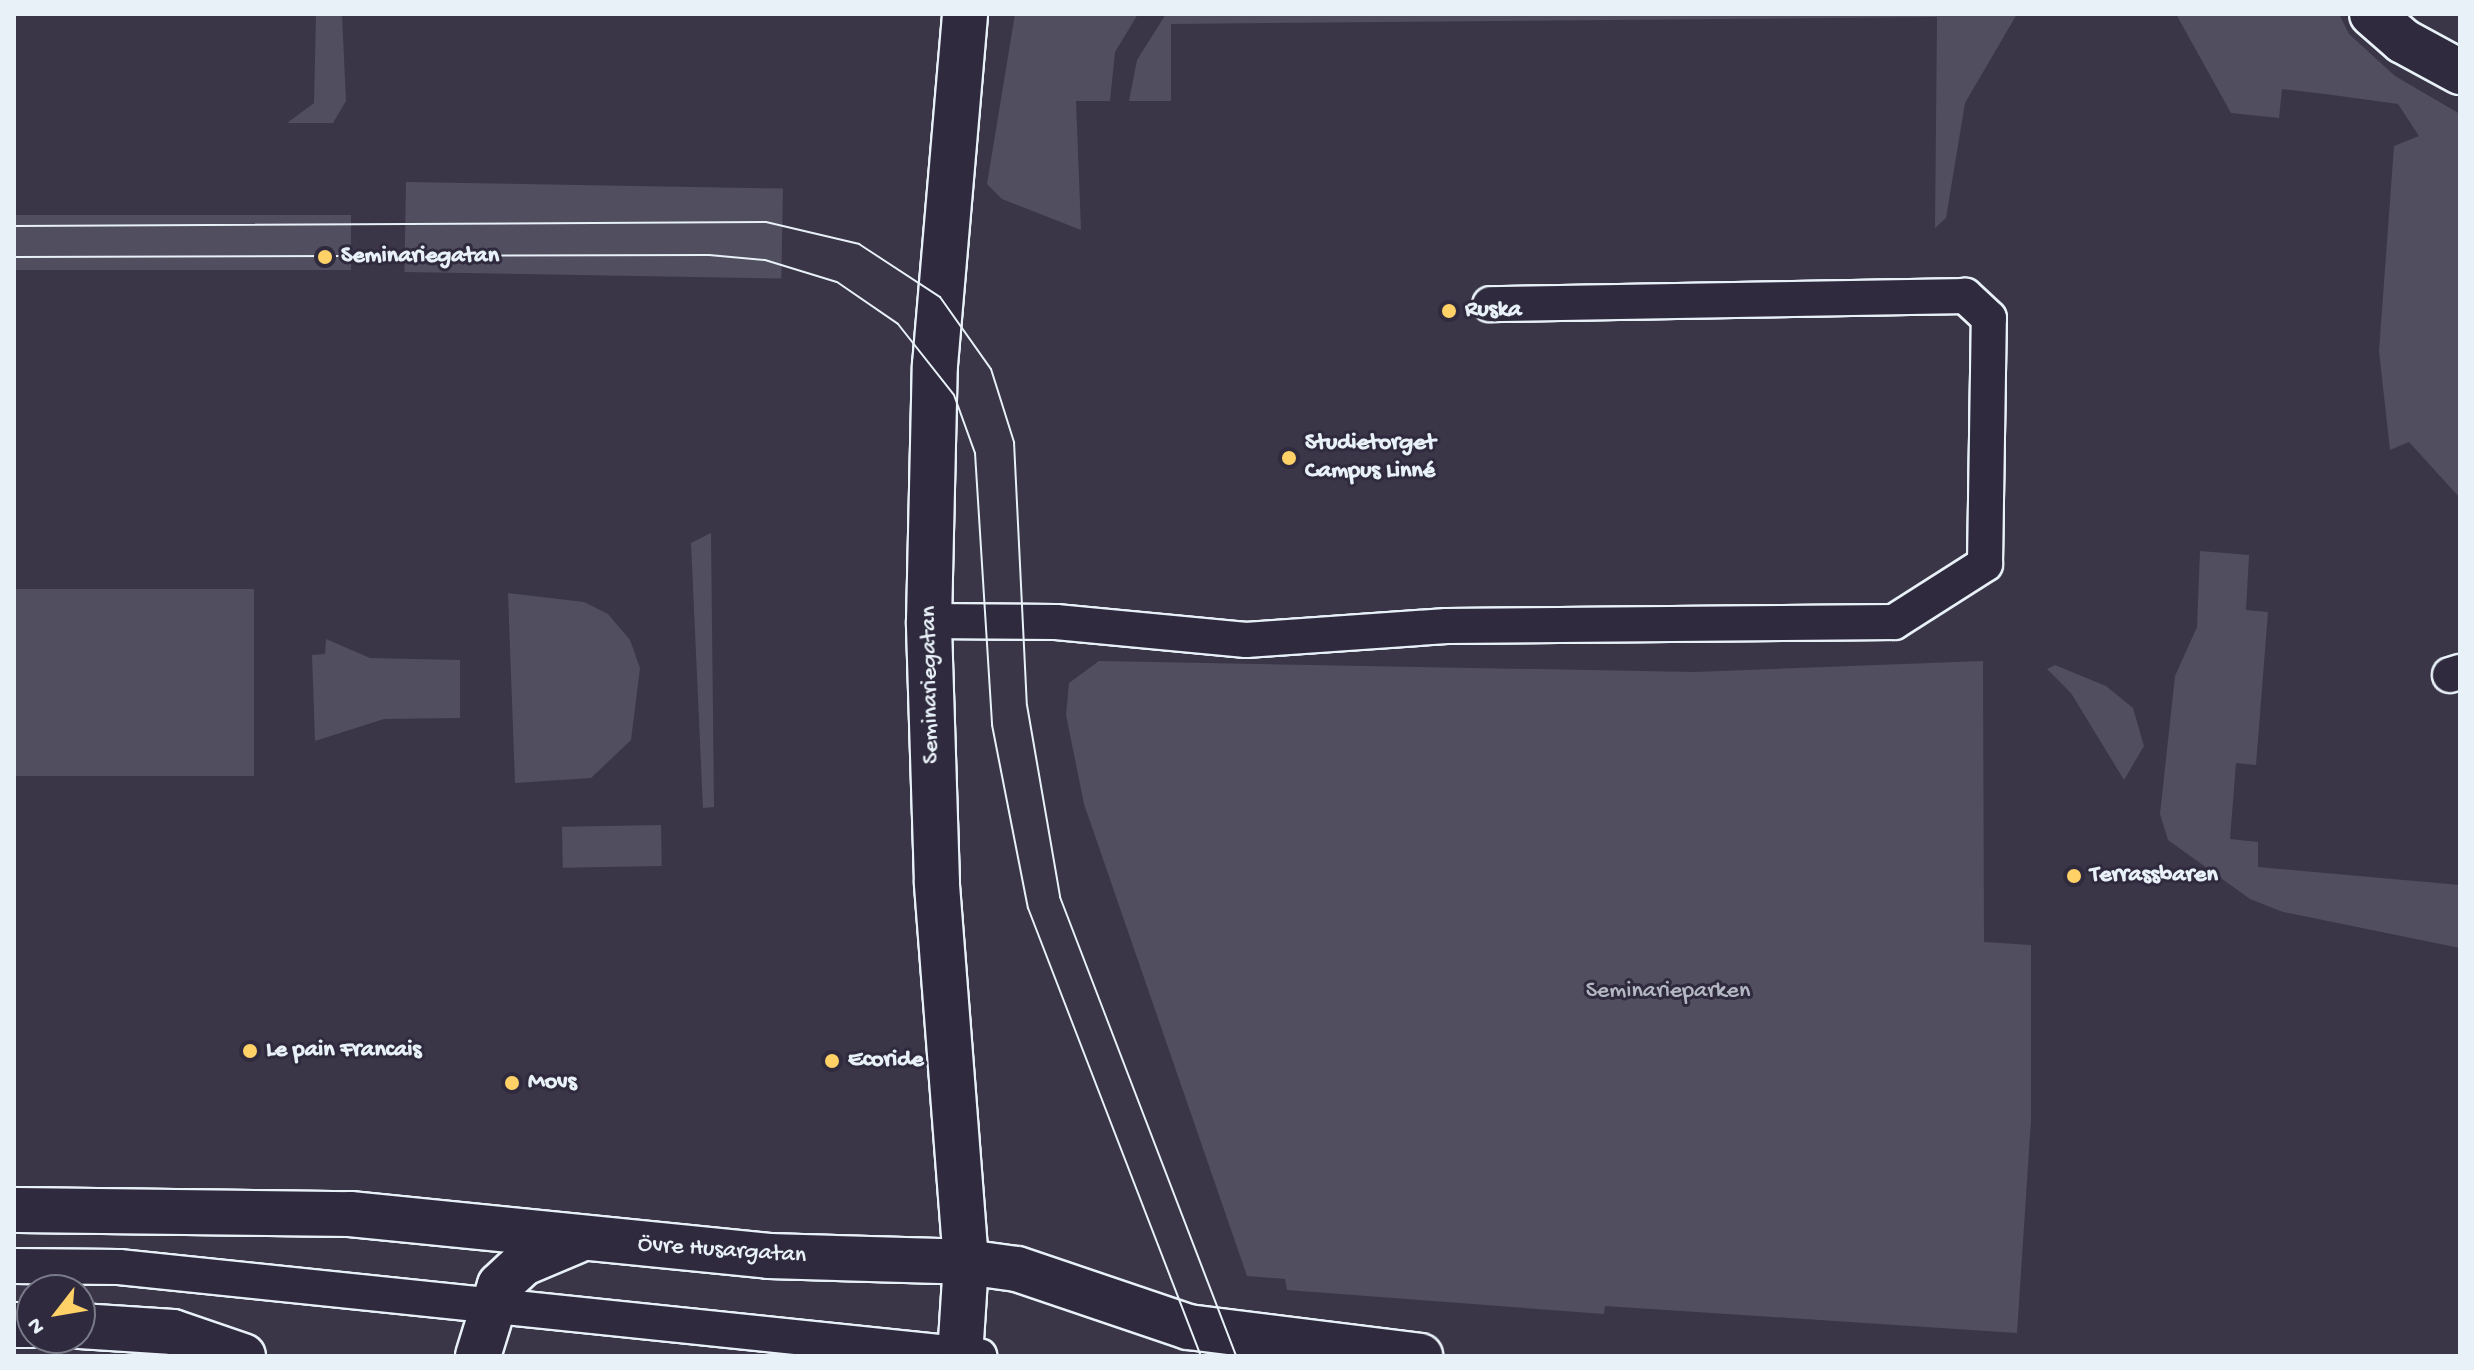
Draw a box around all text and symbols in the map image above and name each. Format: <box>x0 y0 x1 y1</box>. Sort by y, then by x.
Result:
place label: Seminariegatan <box>341 243 499 271</box>
marker: Seminariegatan <box>316 248 334 266</box>
place label: Ruska <box>1465 297 1522 325</box>
marker: Ruska <box>1440 302 1458 320</box>
place label: Studietorget Campus Linné <box>1305 430 1435 486</box>
marker: Studietorget Campus Linné <box>1280 449 1298 467</box>
street label: Seminariegatan <box>915 606 947 764</box>
place label: Terrassbaren <box>2090 862 2218 890</box>
marker: Terrassbaren <box>2065 867 2083 885</box>
park label: Seminarieparken <box>1586 978 1750 1006</box>
place label: Le pain Francais <box>266 1037 421 1065</box>
marker: Le pain Francais <box>241 1042 259 1060</box>
place label: Ecoride <box>848 1047 924 1075</box>
marker: Ecoride <box>823 1052 841 1070</box>
place label: Movs <box>528 1069 577 1097</box>
marker: Movs <box>503 1074 521 1092</box>
street label: Övre Husargatan <box>637 1231 807 1271</box>
north arrow <box>16 1274 96 1354</box>
text: N <box>22 1312 52 1338</box>

